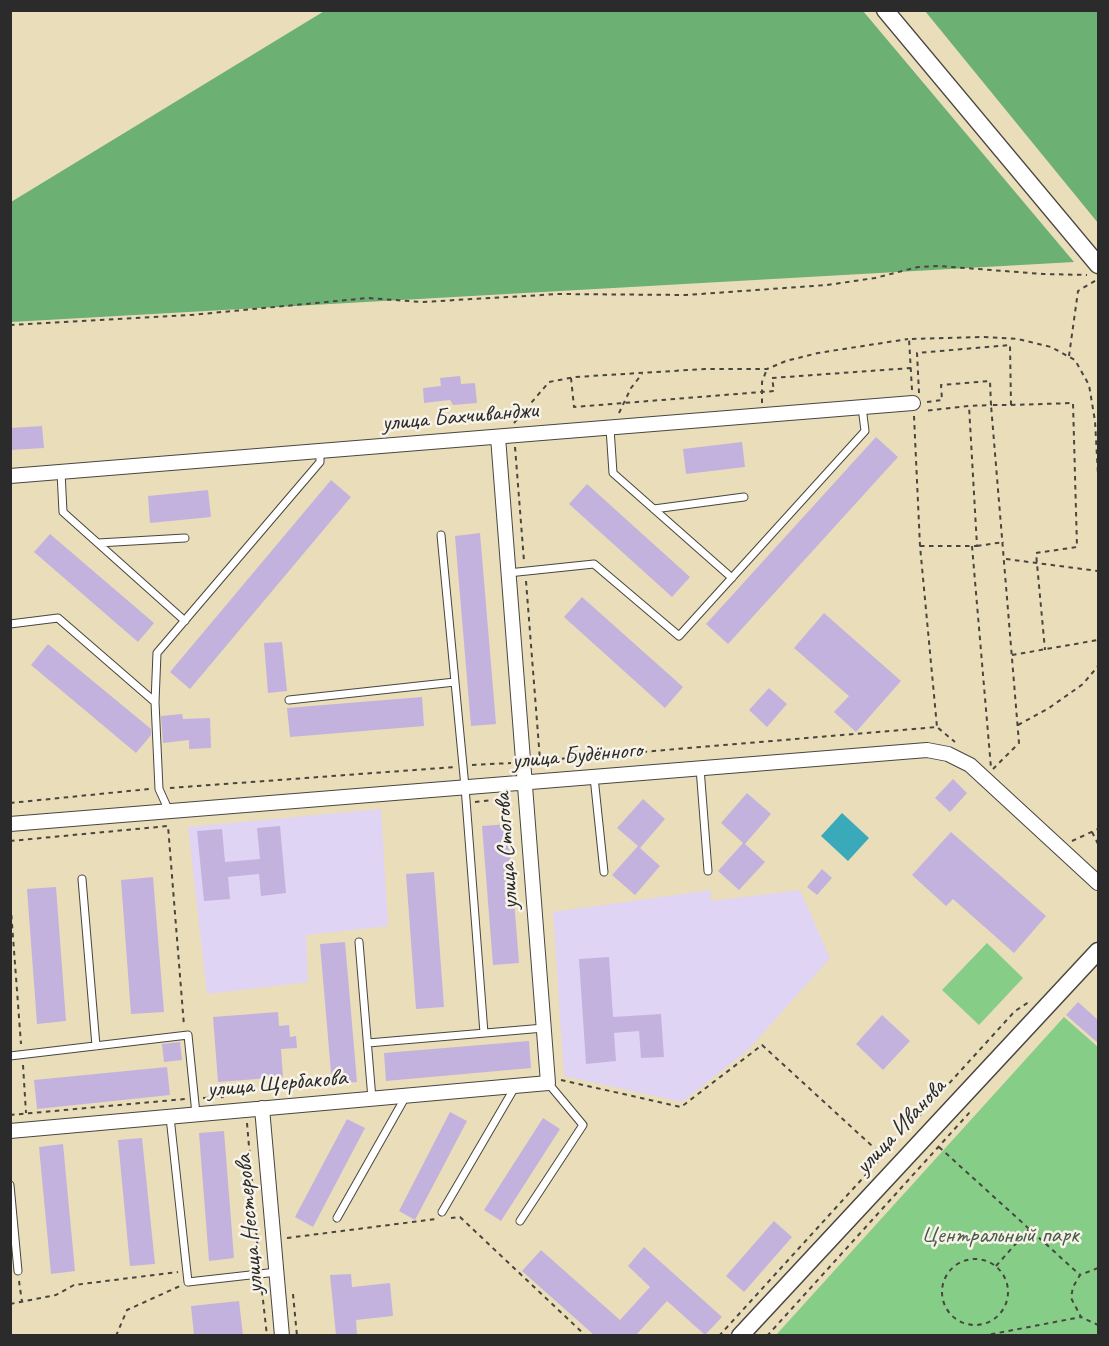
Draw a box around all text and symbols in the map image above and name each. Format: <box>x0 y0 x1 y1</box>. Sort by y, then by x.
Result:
street label: улица Бахчиванджи <box>381 396 539 438</box>
street label: улица Будённого <box>511 736 643 776</box>
street label: улица Стогова <box>489 792 525 910</box>
street label: улица Щербакова <box>206 1064 348 1104</box>
street label: улица Иванова <box>850 1073 952 1181</box>
street label: улица Нестерова <box>230 1153 270 1295</box>
park label: Центральный парк <box>921 1222 1079 1250</box>

